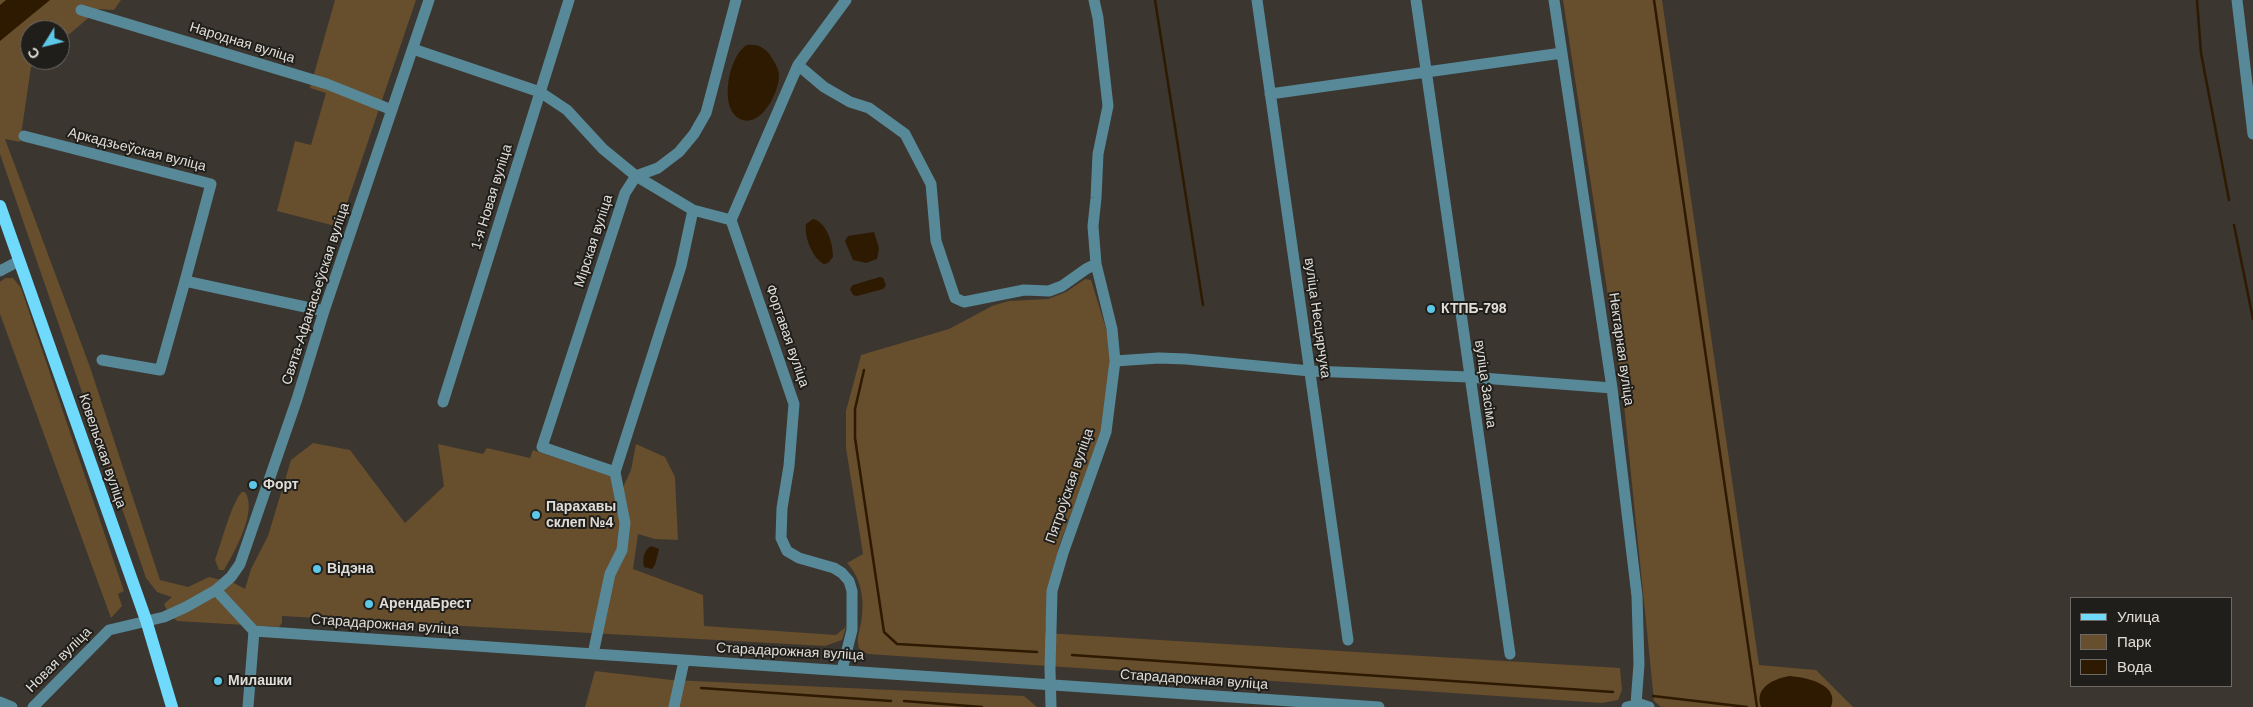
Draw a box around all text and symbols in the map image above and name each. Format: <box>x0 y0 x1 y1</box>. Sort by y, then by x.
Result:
street label: Народная вуліца <box>187 19 297 67</box>
north arrow <box>20 20 70 70</box>
text: С <box>24 44 43 62</box>
street label: Аркадзьеўская вуліца <box>66 125 208 175</box>
street label: 1-я Новая вуліца <box>468 142 516 252</box>
street label: Мірская вуліца <box>571 193 617 289</box>
street label: Свята-Афанасьеўская вуліца <box>279 201 353 387</box>
street label: вуліца Несцярчука <box>1300 257 1334 379</box>
street label: Фортавая вуліца <box>762 282 812 390</box>
street label: Нектарная вуліца <box>1605 291 1637 407</box>
place label: КТПБ-798 <box>1441 301 1507 317</box>
marker: КТПБ-798 <box>1425 303 1437 315</box>
street label: вуліца Засіма <box>1471 339 1499 429</box>
street label: Ковельская вуліца <box>75 392 129 510</box>
street label: Пятроўская вуліца <box>1042 426 1098 546</box>
place label: Форт <box>263 477 299 493</box>
marker: Форт <box>247 479 259 491</box>
place label: Парахавы склеп №4 <box>546 499 616 532</box>
marker: Парахавы склеп №4 <box>530 509 542 521</box>
place label: Відэна <box>327 561 374 577</box>
marker: Відэна <box>311 563 323 575</box>
place label: АрендаБрест <box>379 596 471 612</box>
legend <box>2070 597 2233 687</box>
marker: АрендаБрест <box>363 598 375 610</box>
text: Улица <box>2117 608 2160 625</box>
street label: Старадарожная вуліца <box>310 611 460 639</box>
street label: Новая вуліца <box>23 624 95 696</box>
text: Парк <box>2117 633 2151 650</box>
street label: Старадарожная вуліца <box>715 640 865 664</box>
text: Вода <box>2117 658 2152 675</box>
street label: Старадарожная вуліца <box>1119 666 1269 694</box>
place label: Милашки <box>228 673 292 689</box>
marker: Милашки <box>212 675 224 687</box>

